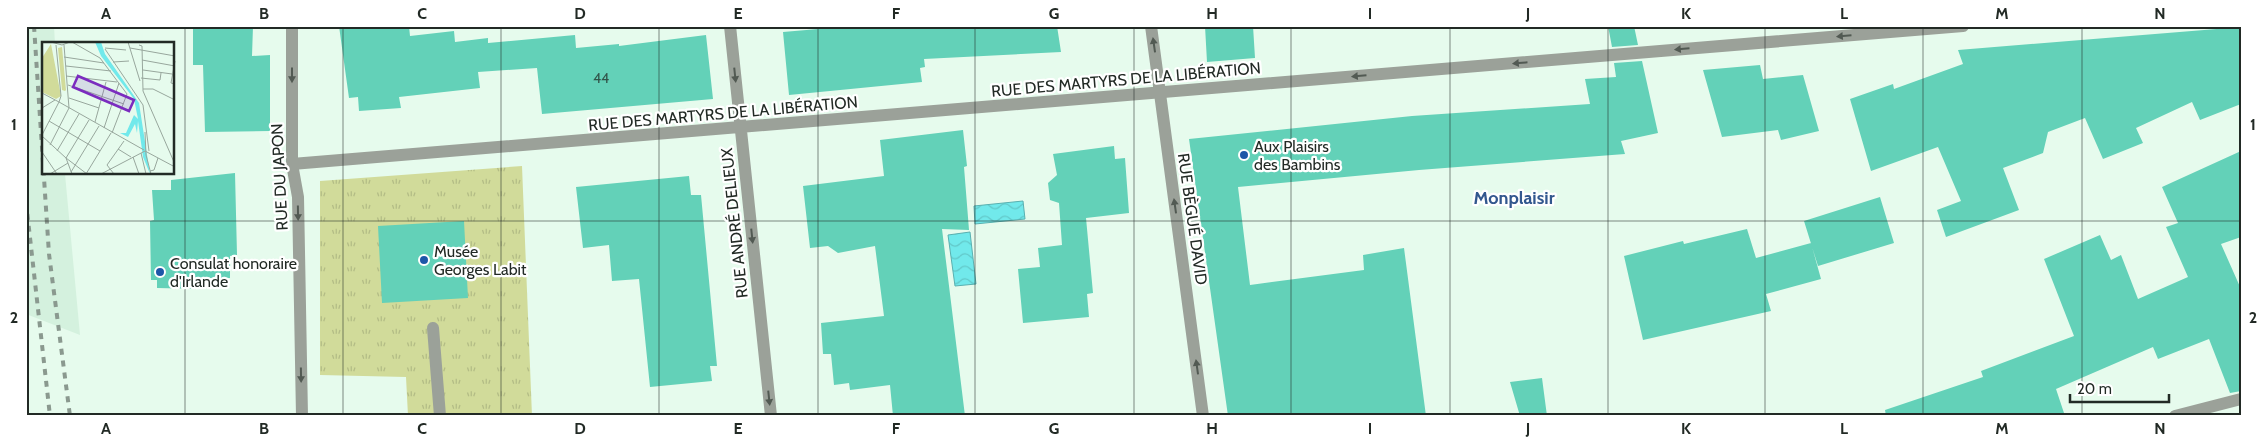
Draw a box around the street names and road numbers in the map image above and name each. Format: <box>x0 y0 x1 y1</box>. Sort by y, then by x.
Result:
street label: RUE DES MARTYRS DE LA LIBÉRATION <box>990 58 1262 101</box>
street label: RUE DES MARTYRS DE LA LIBÉRATION <box>587 92 859 135</box>
street label: RUE DU JAPON <box>267 123 292 231</box>
street label: RUE ANDRÉ DELIEUX <box>717 146 752 299</box>
street label: RUE BÈGUÉ DAVID <box>1174 152 1211 286</box>

